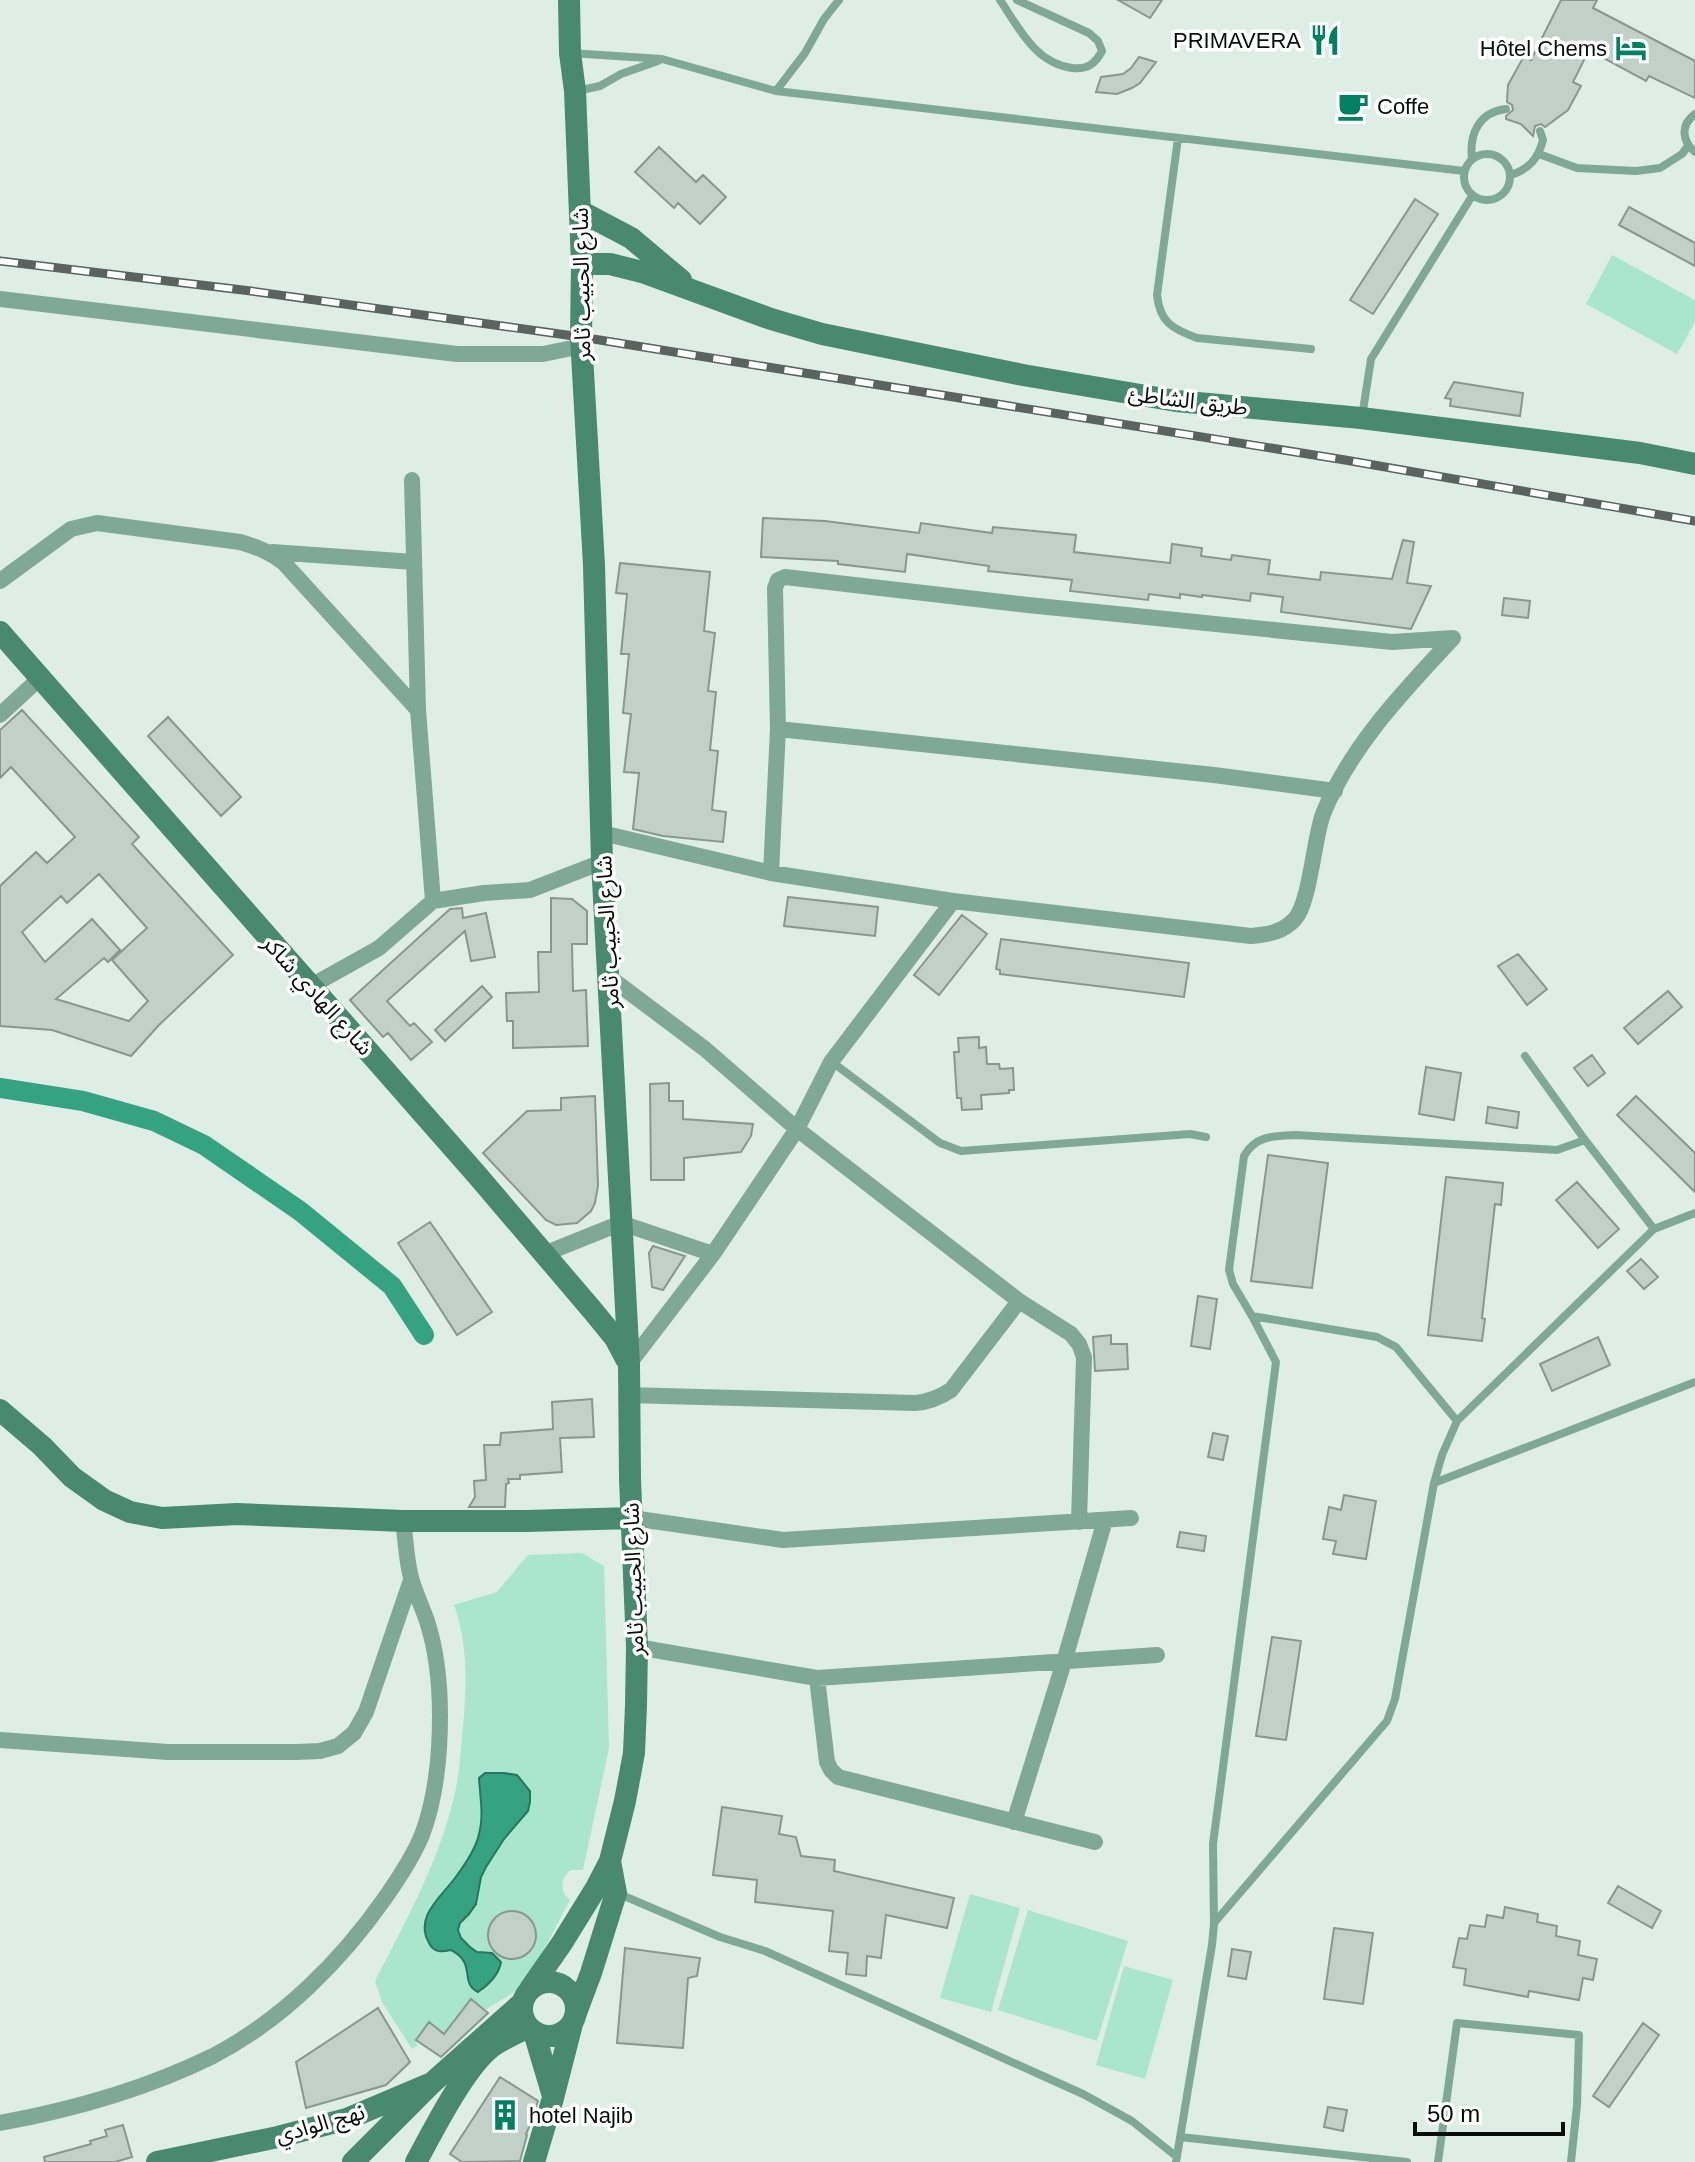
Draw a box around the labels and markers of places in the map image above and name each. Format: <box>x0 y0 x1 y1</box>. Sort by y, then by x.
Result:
restaurant icon: PRIMAVERA <box>1308 23 1342 57</box>
place label: PRIMAVERA <box>1173 28 1301 53</box>
hotel icon: Hôtel Chems <box>1614 31 1648 65</box>
place label: Hôtel Chems <box>1480 36 1607 61</box>
cafe icon: Coffe <box>1336 89 1370 123</box>
place label: Coffe <box>1377 94 1429 119</box>
building icon: hotel Najib <box>488 2098 522 2132</box>
place label: hotel Najib <box>529 2103 633 2128</box>

